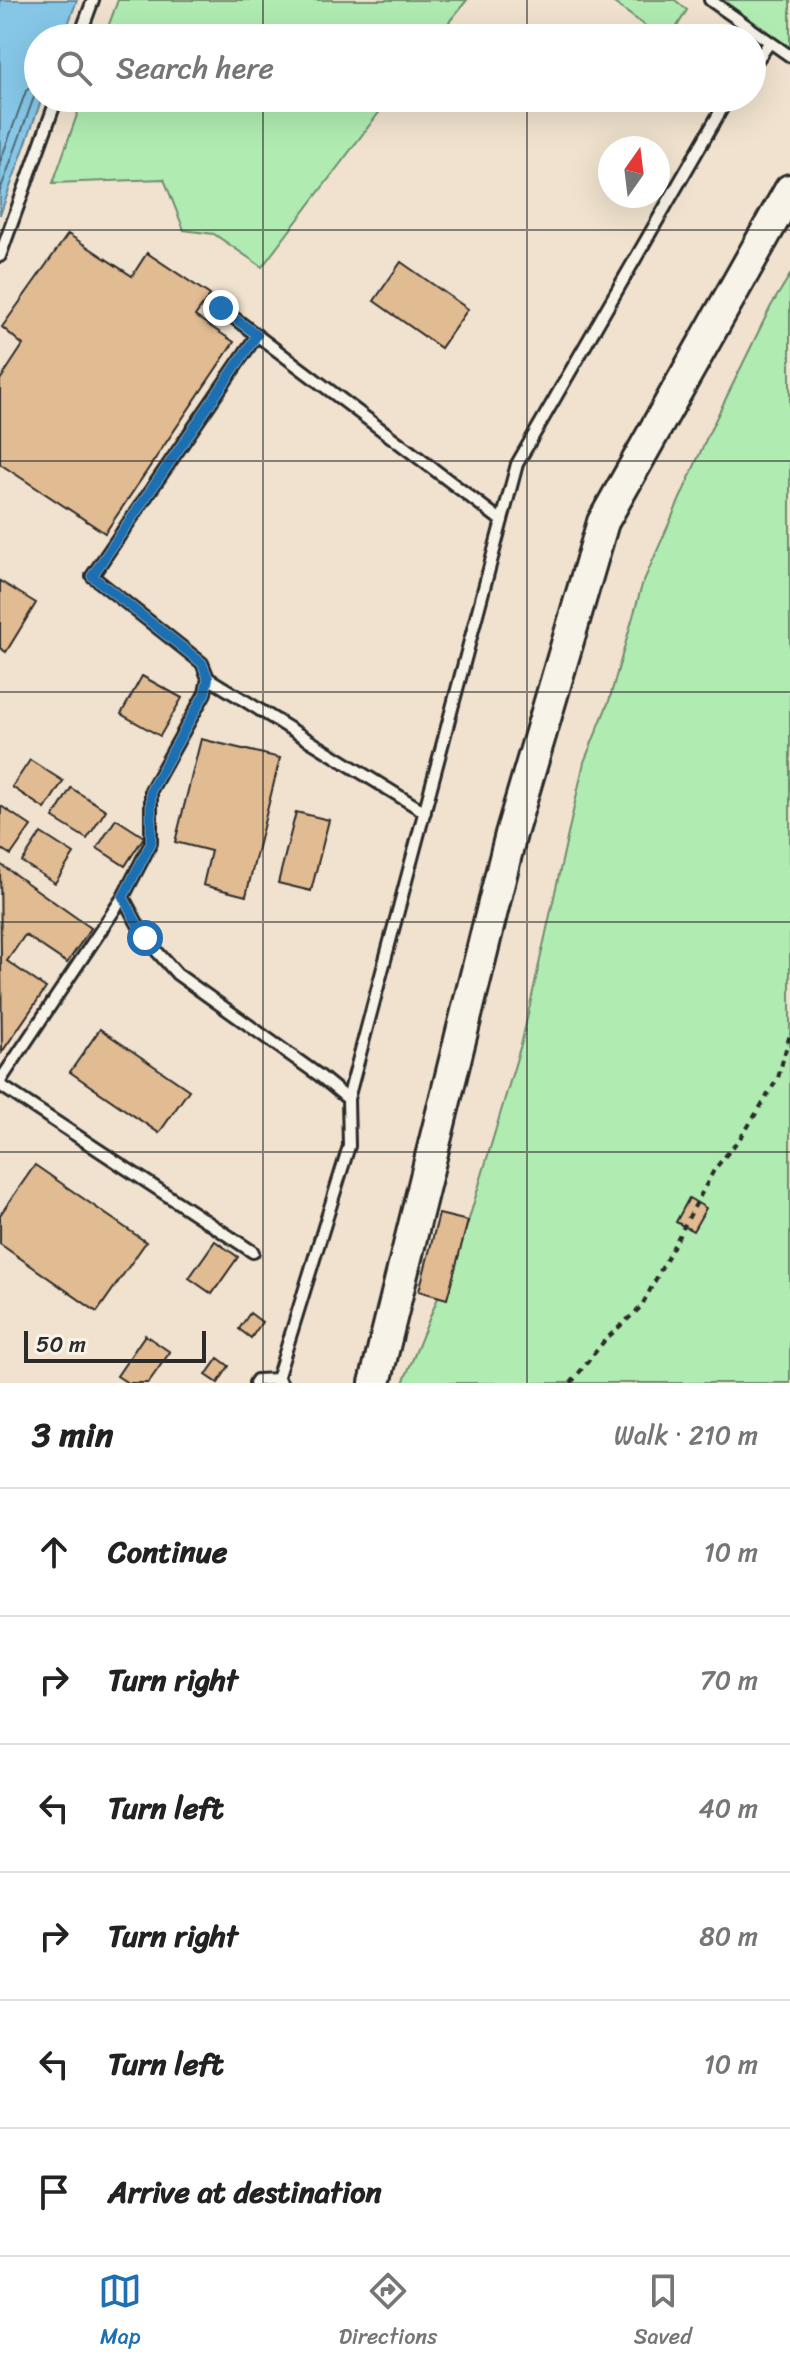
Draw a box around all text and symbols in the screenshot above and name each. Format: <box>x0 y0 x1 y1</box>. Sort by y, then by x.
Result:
search box <box>24 24 766 112</box>
text: Search here <box>116 41 274 95</box>
icon: search <box>52 46 96 90</box>
north arrow <box>598 136 670 208</box>
route end <box>203 290 239 326</box>
route start <box>127 920 163 956</box>
text: 50 m <box>36 1325 86 1364</box>
scale bar <box>24 1327 206 1363</box>
text: 3 min <box>32 1405 113 1465</box>
text: Walk · 210 m <box>614 1412 758 1458</box>
text: Continue <box>108 1525 227 1579</box>
text: 10 m <box>704 1529 758 1575</box>
icon: ahead <box>32 1530 76 1574</box>
text: Turn right <box>108 1653 238 1707</box>
text: 70 m <box>700 1657 758 1703</box>
icon: right <box>32 1658 76 1702</box>
text: Turn left <box>108 1781 224 1835</box>
text: 40 m <box>699 1785 758 1831</box>
icon: left <box>32 1786 76 1830</box>
text: Turn right <box>108 1909 238 1963</box>
text: 80 m <box>699 1913 758 1959</box>
icon: right <box>32 1914 76 1958</box>
text: Turn left <box>108 2037 224 2091</box>
text: 10 m <box>704 2041 758 2087</box>
icon: left <box>32 2042 76 2086</box>
text: Arrive at destination <box>108 2165 382 2219</box>
icon: arrive <box>32 2170 76 2214</box>
tab: Map <box>98 2269 142 2356</box>
tab: Directions <box>339 2269 437 2356</box>
tab: Saved <box>634 2269 692 2356</box>

